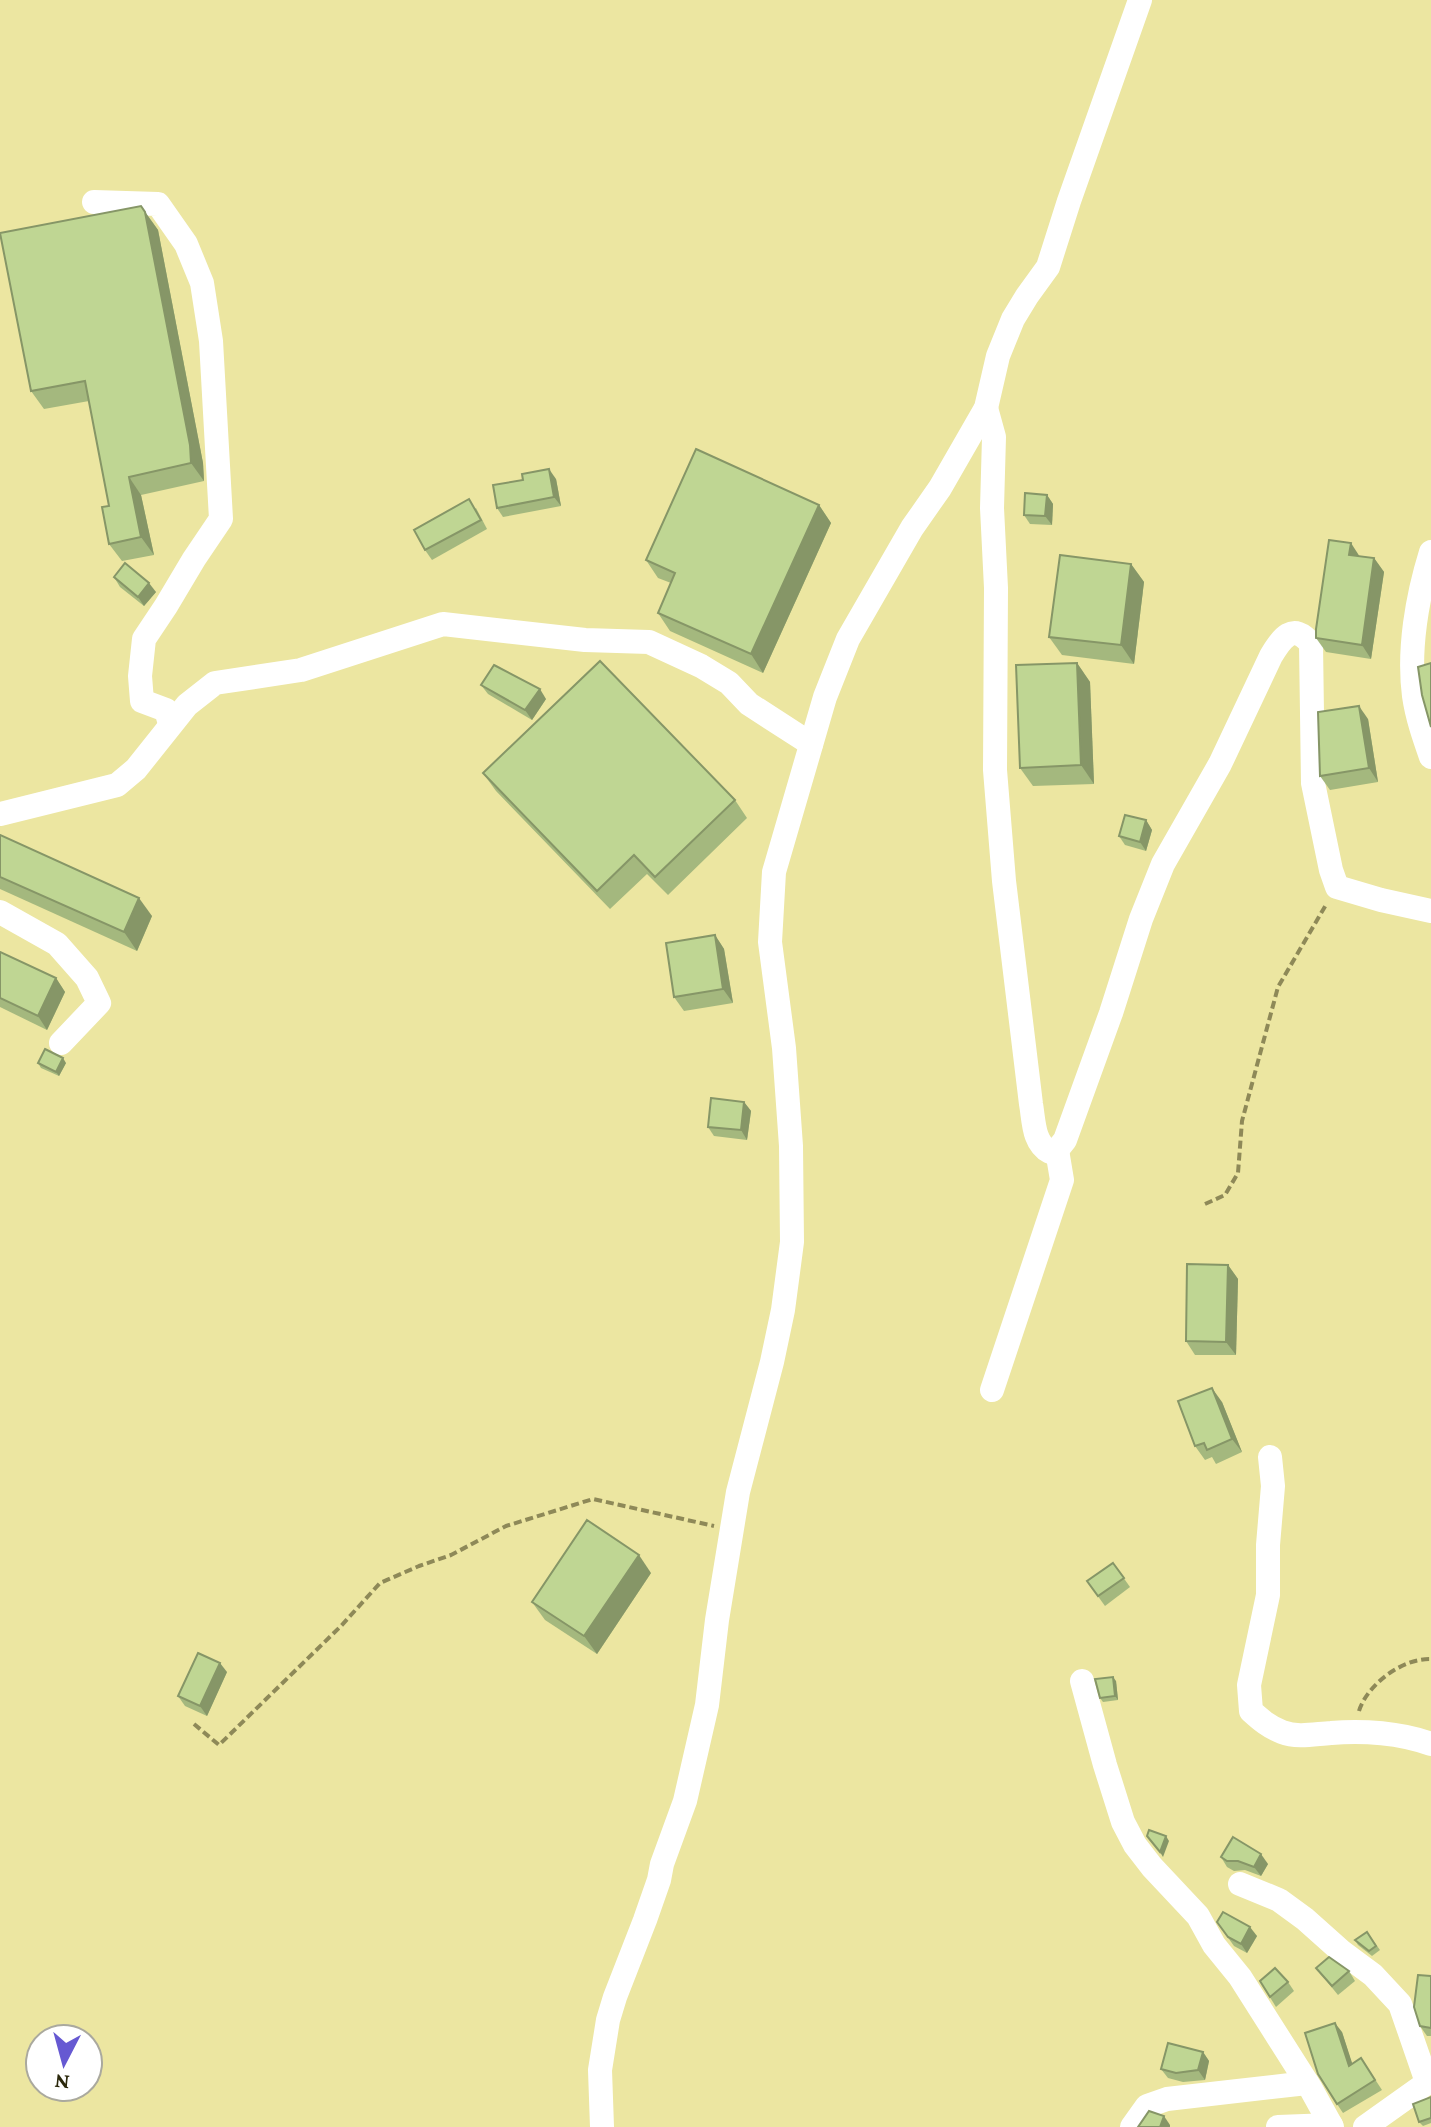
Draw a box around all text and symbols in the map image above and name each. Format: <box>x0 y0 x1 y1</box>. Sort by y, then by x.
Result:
north arrow <box>24 2023 104 2103</box>
text: N <box>53 2069 71 2096</box>

